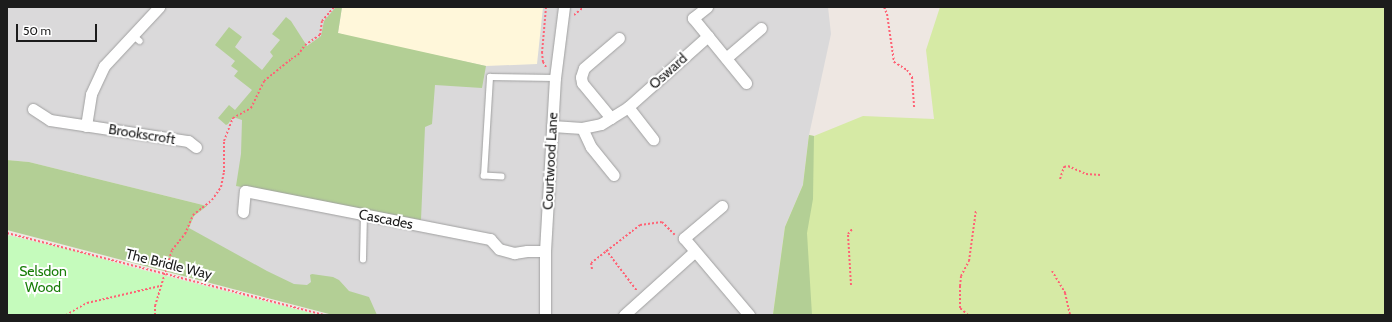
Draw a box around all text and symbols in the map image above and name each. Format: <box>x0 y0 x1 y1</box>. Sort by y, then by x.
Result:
scale bar <box>18 16 99 42</box>
text: 50 m <box>23 23 51 38</box>
street label: Osward <box>646 50 690 92</box>
street label: Courtwood Lane <box>539 112 561 210</box>
street label: Brookscroft <box>107 120 177 148</box>
street label: Cascades <box>357 206 415 232</box>
street label: The Bridle Way <box>124 245 214 283</box>
park label: Selsdon Wood <box>19 263 67 296</box>

